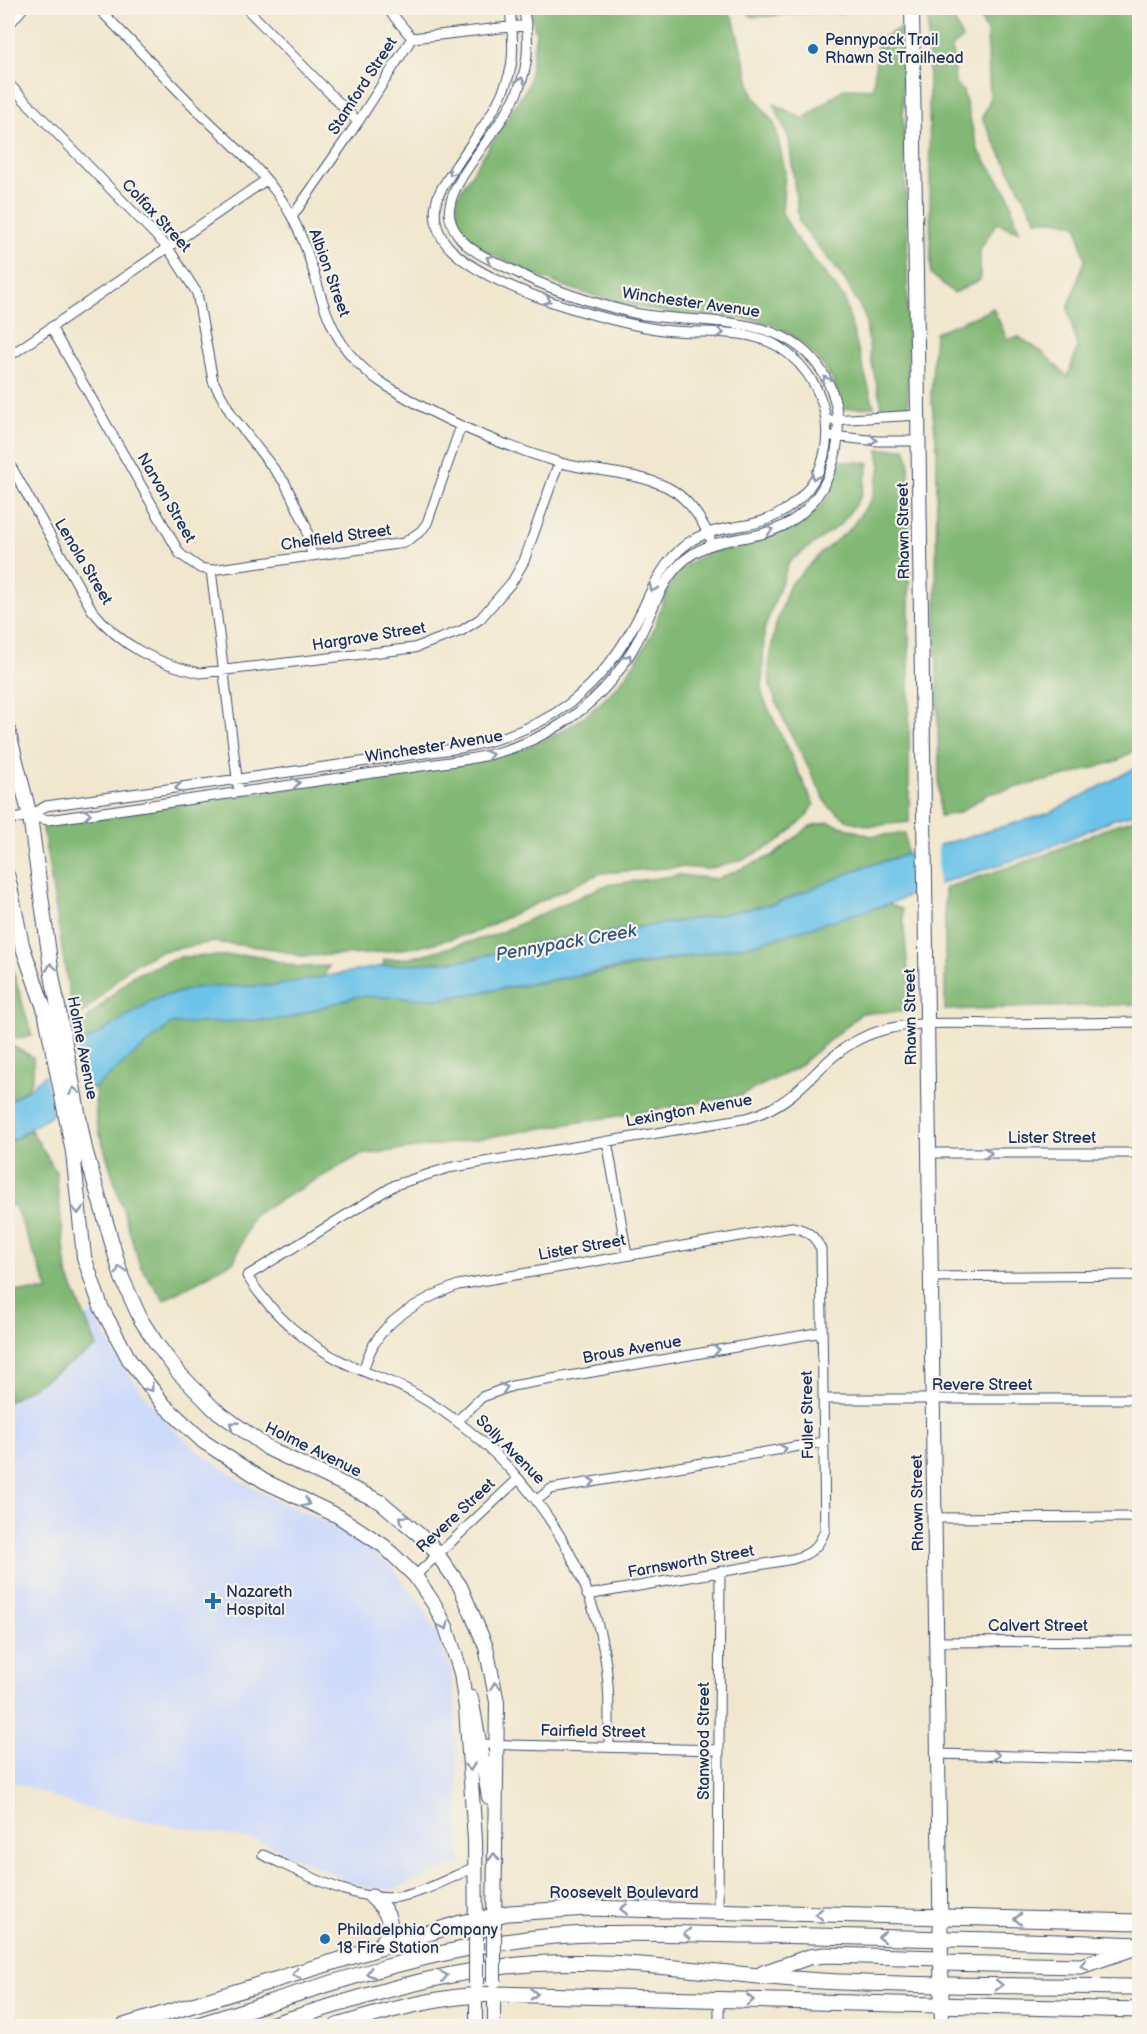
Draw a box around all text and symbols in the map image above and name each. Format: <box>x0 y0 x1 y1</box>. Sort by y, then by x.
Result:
place label: Pennypack Trail Rhawn St Trailhead <box>825 31 964 68</box>
street label: Stamford Street <box>324 34 402 138</box>
marker: Pennypack Trail Rhawn St Trailhead <box>806 42 820 56</box>
one-way arrow <box>514 76 527 87</box>
one-way arrow <box>448 166 460 176</box>
street label: Colfax Street <box>117 176 195 256</box>
street label: Albion Street <box>304 226 354 320</box>
one-way arrow <box>486 255 496 266</box>
street label: Winchester Avenue <box>621 284 762 322</box>
one-way arrow <box>541 293 552 305</box>
one-way arrow <box>715 326 724 339</box>
one-way arrow <box>822 375 833 386</box>
one-way arrow <box>868 433 878 446</box>
street label: Narvon Street <box>133 450 199 546</box>
one-way arrow <box>811 470 822 480</box>
street label: Rhawn Street <box>894 482 914 580</box>
street label: Lenola Street <box>50 516 116 608</box>
street label: Chelfield Street <box>280 521 392 555</box>
one-way arrow <box>763 525 774 537</box>
one-way arrow <box>648 581 660 592</box>
street label: Hargrave Street <box>311 619 427 655</box>
one-way arrow <box>620 654 632 664</box>
street label: Winchester Avenue <box>364 727 505 767</box>
one-way arrow <box>484 750 494 763</box>
one-way arrow <box>291 777 301 789</box>
one-way arrow <box>175 781 184 793</box>
one-way arrow <box>83 808 92 820</box>
water label: Pennypack Creek <box>494 920 639 966</box>
one-way arrow <box>45 963 57 972</box>
street label: Rhawn Street <box>901 968 921 1066</box>
street label: Holme Avenue <box>63 995 101 1102</box>
one-way arrow <box>68 1087 81 1097</box>
street label: Lexington Avenue <box>624 1090 754 1131</box>
street label: Lister Street <box>1008 1129 1096 1148</box>
one-way arrow <box>983 1147 992 1159</box>
one-way arrow <box>72 1206 85 1215</box>
street label: Lister Street <box>537 1231 627 1265</box>
one-way arrow <box>115 1265 127 1276</box>
street label: Brous Avenue <box>581 1332 683 1368</box>
one-way arrow <box>711 1344 721 1357</box>
street label: Fuller Street <box>798 1370 818 1459</box>
street label: Revere Street <box>932 1376 1032 1395</box>
one-way arrow <box>143 1381 154 1392</box>
one-way arrow <box>498 1383 509 1395</box>
street label: Solly Avenue <box>471 1411 549 1489</box>
street label: Holme Avenue <box>262 1418 365 1482</box>
one-way arrow <box>229 1421 240 1432</box>
one-way arrow <box>778 1443 788 1456</box>
street label: Rhawn Street <box>908 1454 928 1552</box>
street label: Revere Street <box>413 1475 499 1557</box>
one-way arrow <box>586 1477 596 1489</box>
one-way arrow <box>299 1495 310 1507</box>
one-way arrow <box>399 1516 410 1527</box>
street label: Farnsworth Street <box>626 1542 756 1582</box>
place label: Nazareth Hospital <box>226 1583 292 1620</box>
marker: Nazareth Hospital <box>204 1592 222 1610</box>
street label: Calvert Street <box>988 1617 1088 1636</box>
one-way arrow <box>437 1619 449 1630</box>
one-way arrow <box>489 1681 501 1691</box>
street label: Stanwood Street <box>695 1682 714 1800</box>
street label: Fairfield Street <box>540 1722 646 1742</box>
one-way arrow <box>991 1749 1000 1761</box>
one-way arrow <box>463 1762 475 1771</box>
one-way arrow <box>488 1853 500 1862</box>
street label: Roosevelt Boulevard <box>549 1884 699 1903</box>
one-way arrow <box>619 1903 628 1915</box>
one-way arrow <box>814 1908 823 1920</box>
one-way arrow <box>1014 1912 1023 1925</box>
place label: Philadelphia Company 18 Fire Station <box>337 1921 499 1958</box>
one-way arrow <box>682 1928 691 1941</box>
one-way arrow <box>877 1931 886 1943</box>
marker: Philadelphia Company 18 Fire Station <box>318 1932 332 1946</box>
one-way arrow <box>1079 1958 1089 1971</box>
one-way arrow <box>365 1966 376 1978</box>
one-way arrow <box>292 1967 302 1979</box>
one-way arrow <box>439 1970 449 1983</box>
one-way arrow <box>995 1979 1004 1991</box>
one-way arrow <box>530 1988 539 2001</box>
one-way arrow <box>746 1994 755 2006</box>

